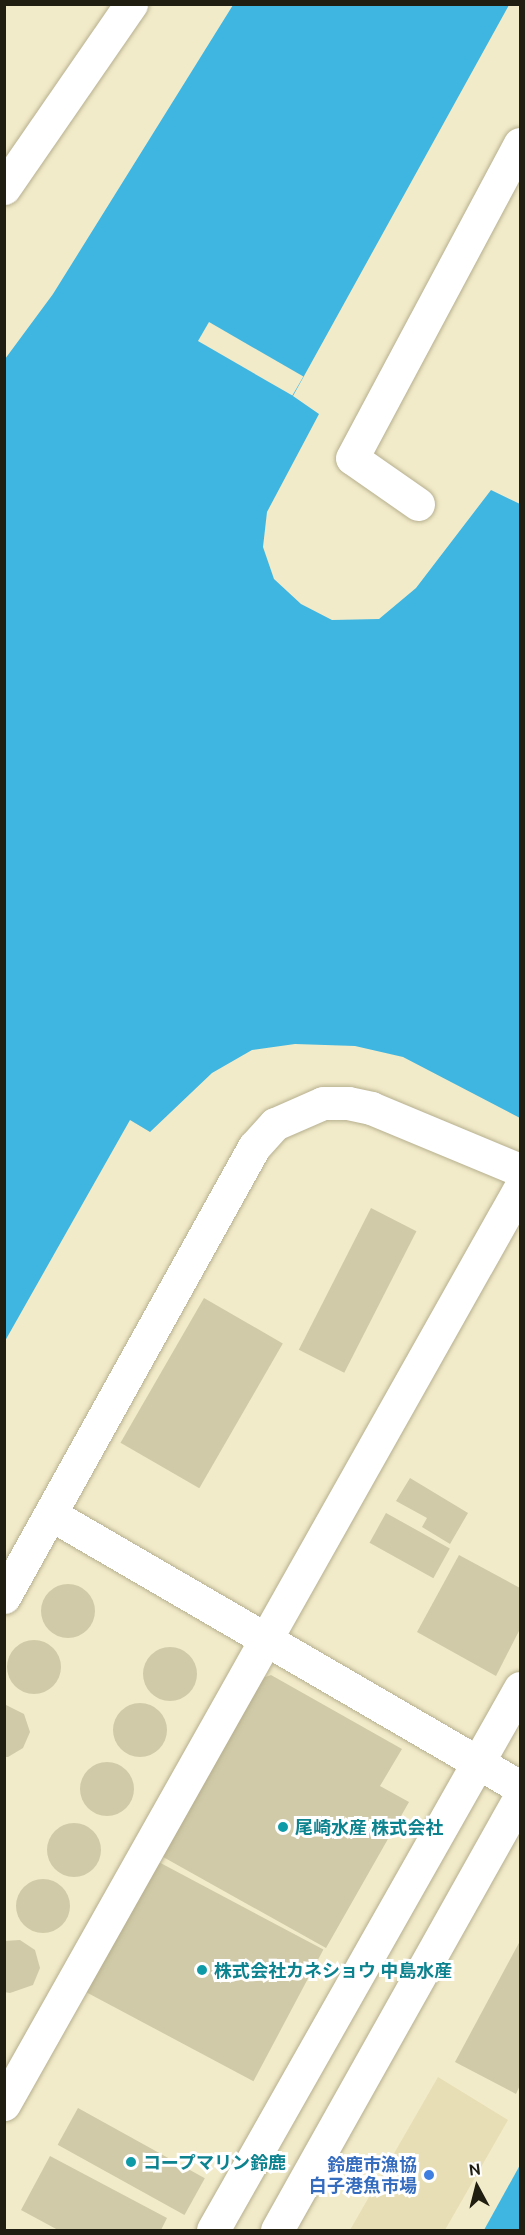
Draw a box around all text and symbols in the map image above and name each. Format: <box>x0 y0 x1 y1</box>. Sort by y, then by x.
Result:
place label: 尾崎水産 株式会社 <box>295 1816 443 1838</box>
marker: 尾崎水産 株式会社 <box>276 1820 290 1834</box>
place label: 株式会社カネショウ 中島水産 <box>214 1959 452 1981</box>
marker: 株式会社カネショウ 中島水産 <box>195 1963 209 1977</box>
place label: コープマリン鈴鹿 <box>143 2151 287 2173</box>
place label: 鈴鹿市漁協 白子港魚市場 <box>309 2154 417 2196</box>
marker: コープマリン鈴鹿 <box>124 2155 138 2169</box>
north arrow <box>447 2157 507 2217</box>
text: N <box>468 2159 482 2179</box>
marker: 鈴鹿市漁協 白子港魚市場 <box>422 2168 436 2182</box>

